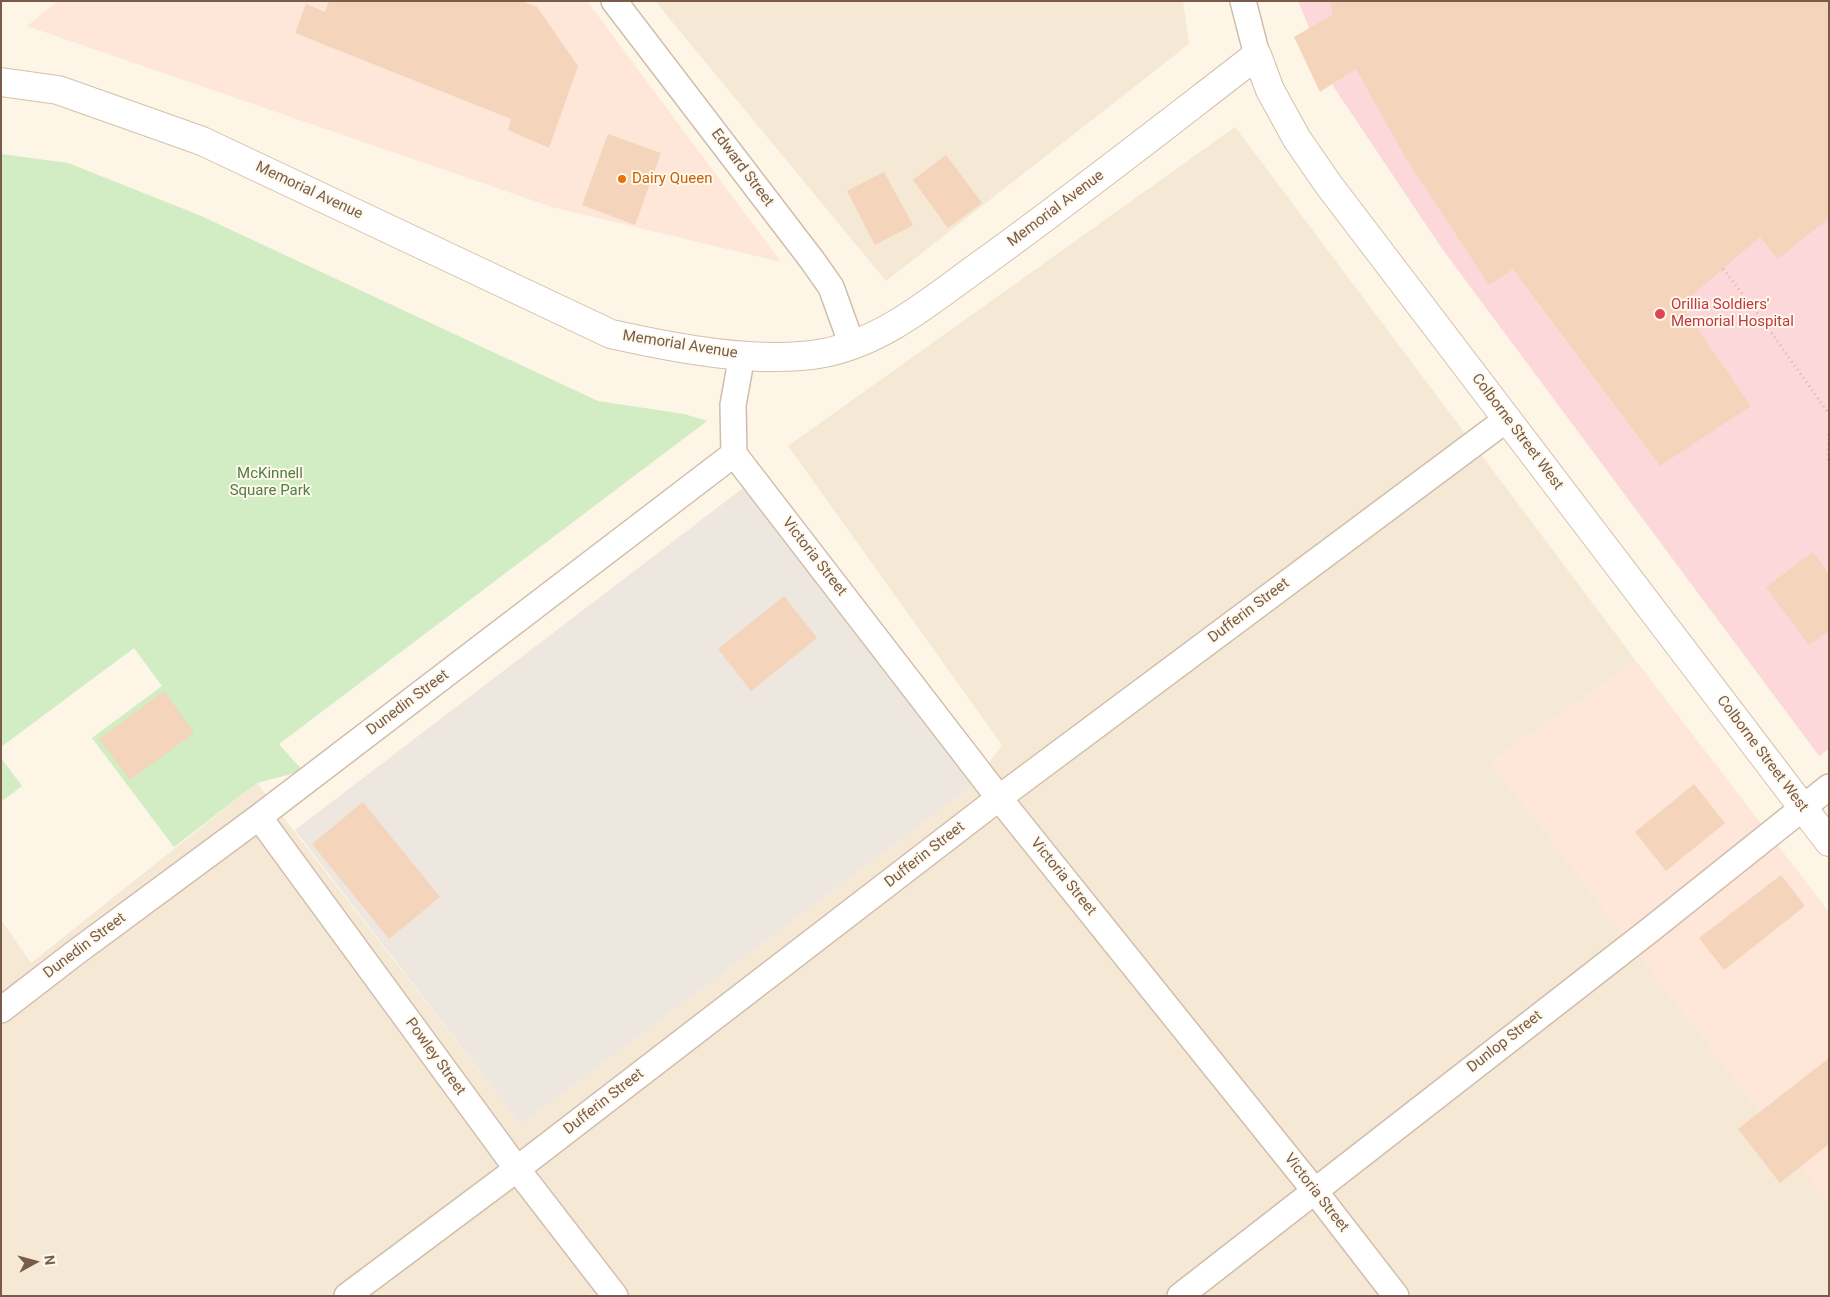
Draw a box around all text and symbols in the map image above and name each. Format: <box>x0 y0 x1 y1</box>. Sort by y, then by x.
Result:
street label: Edward Street <box>707 125 777 211</box>
street label: Memorial Avenue <box>253 158 365 224</box>
street label: Memorial Avenue <box>1004 167 1108 251</box>
place label: Dairy Queen <box>632 170 712 188</box>
marker: Dairy Queen <box>616 173 628 185</box>
place label: Orillia Soldiers' Memorial Hospital <box>1671 296 1794 331</box>
marker: Orillia Soldiers' Memorial Hospital <box>1653 307 1667 321</box>
street label: Memorial Avenue <box>621 327 739 363</box>
street label: Colborne Street West <box>1467 370 1567 494</box>
park label: McKinnell Square Park <box>230 465 310 500</box>
street label: Victoria Street <box>778 514 850 600</box>
street label: Dufferin Street <box>1205 575 1293 647</box>
street label: Dunedin Street <box>363 666 453 740</box>
street label: Colborne Street West <box>1712 692 1812 816</box>
street label: Dufferin Street <box>881 818 969 892</box>
street label: Victoria Street <box>1026 835 1100 919</box>
street label: Dunedin Street <box>40 909 130 983</box>
street label: Dunlop Street <box>1464 1007 1546 1077</box>
street label: Powley Street <box>401 1015 469 1099</box>
street label: Dufferin Street <box>560 1065 648 1139</box>
street label: Victoria Street <box>1280 1150 1352 1236</box>
north arrow <box>10 1237 60 1287</box>
text: N <box>41 1254 58 1266</box>

